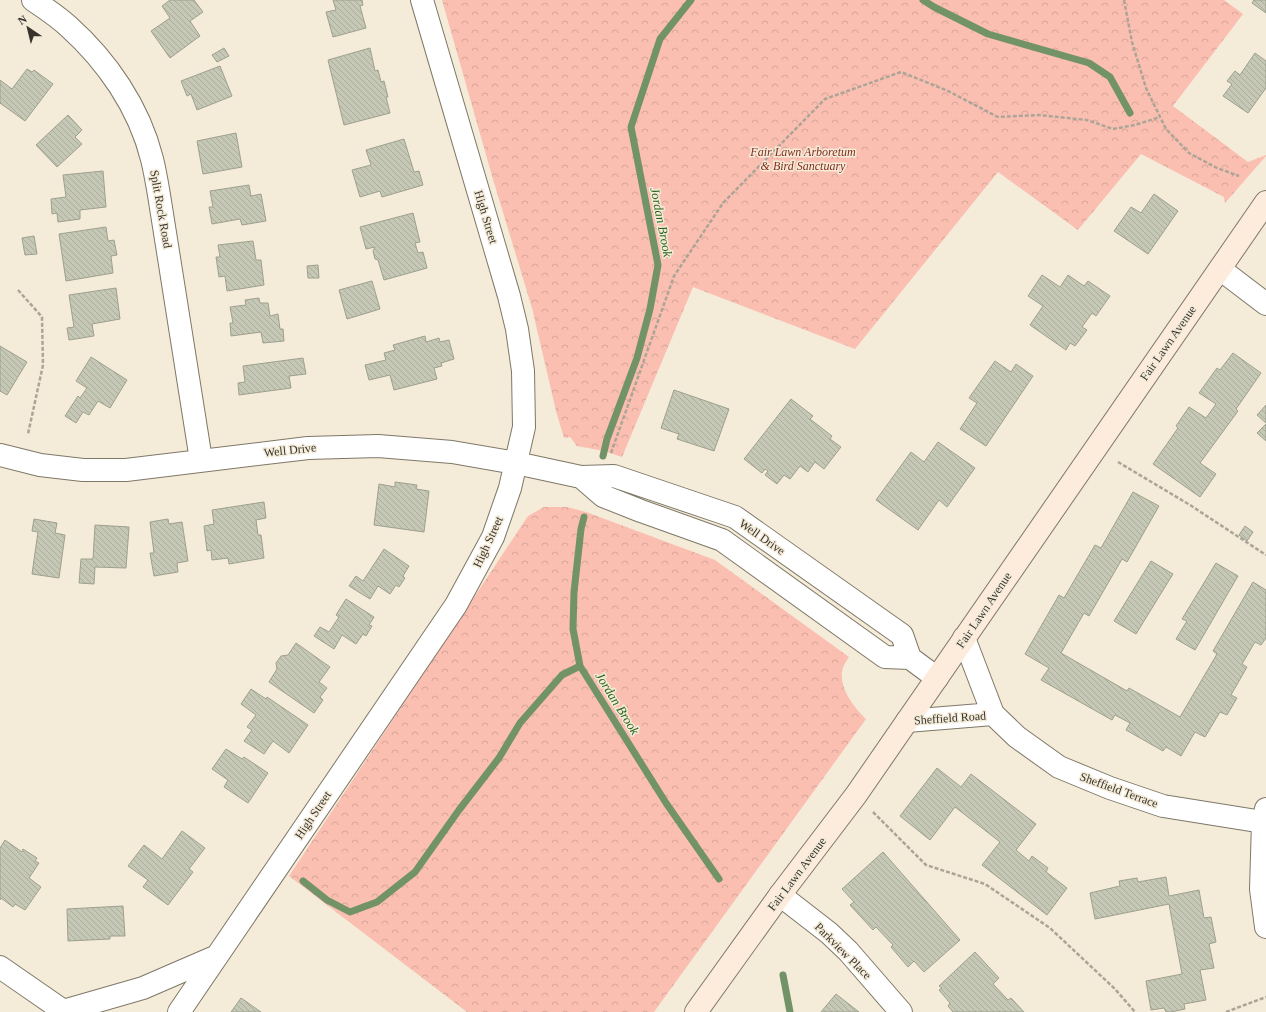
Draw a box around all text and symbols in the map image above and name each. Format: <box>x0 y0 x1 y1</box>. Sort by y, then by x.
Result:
north arrow <box>8 8 48 48</box>
text: N <box>16 13 29 27</box>
park label: Fair Lawn Arboretum & Bird Sanctuary <box>749 145 856 173</box>
street label: Split Rock Road <box>147 169 175 249</box>
water label: Jordan Brook <box>647 186 676 259</box>
street label: High Street <box>471 189 501 246</box>
street label: Fair Lawn Avenue <box>1137 303 1199 383</box>
street label: Well Drive <box>263 440 317 460</box>
street label: High Street <box>470 514 506 570</box>
street label: Well Drive <box>736 516 788 558</box>
street label: Fair Lawn Avenue <box>953 569 1015 651</box>
water label: Jordan Brook <box>592 669 643 737</box>
street label: Sheffield Road <box>914 709 986 727</box>
street label: Sheffield Terrace <box>1078 769 1160 811</box>
street label: High Street <box>292 788 335 842</box>
street label: Fair Lawn Avenue <box>765 834 829 914</box>
street label: Parkview Place <box>812 920 874 982</box>

